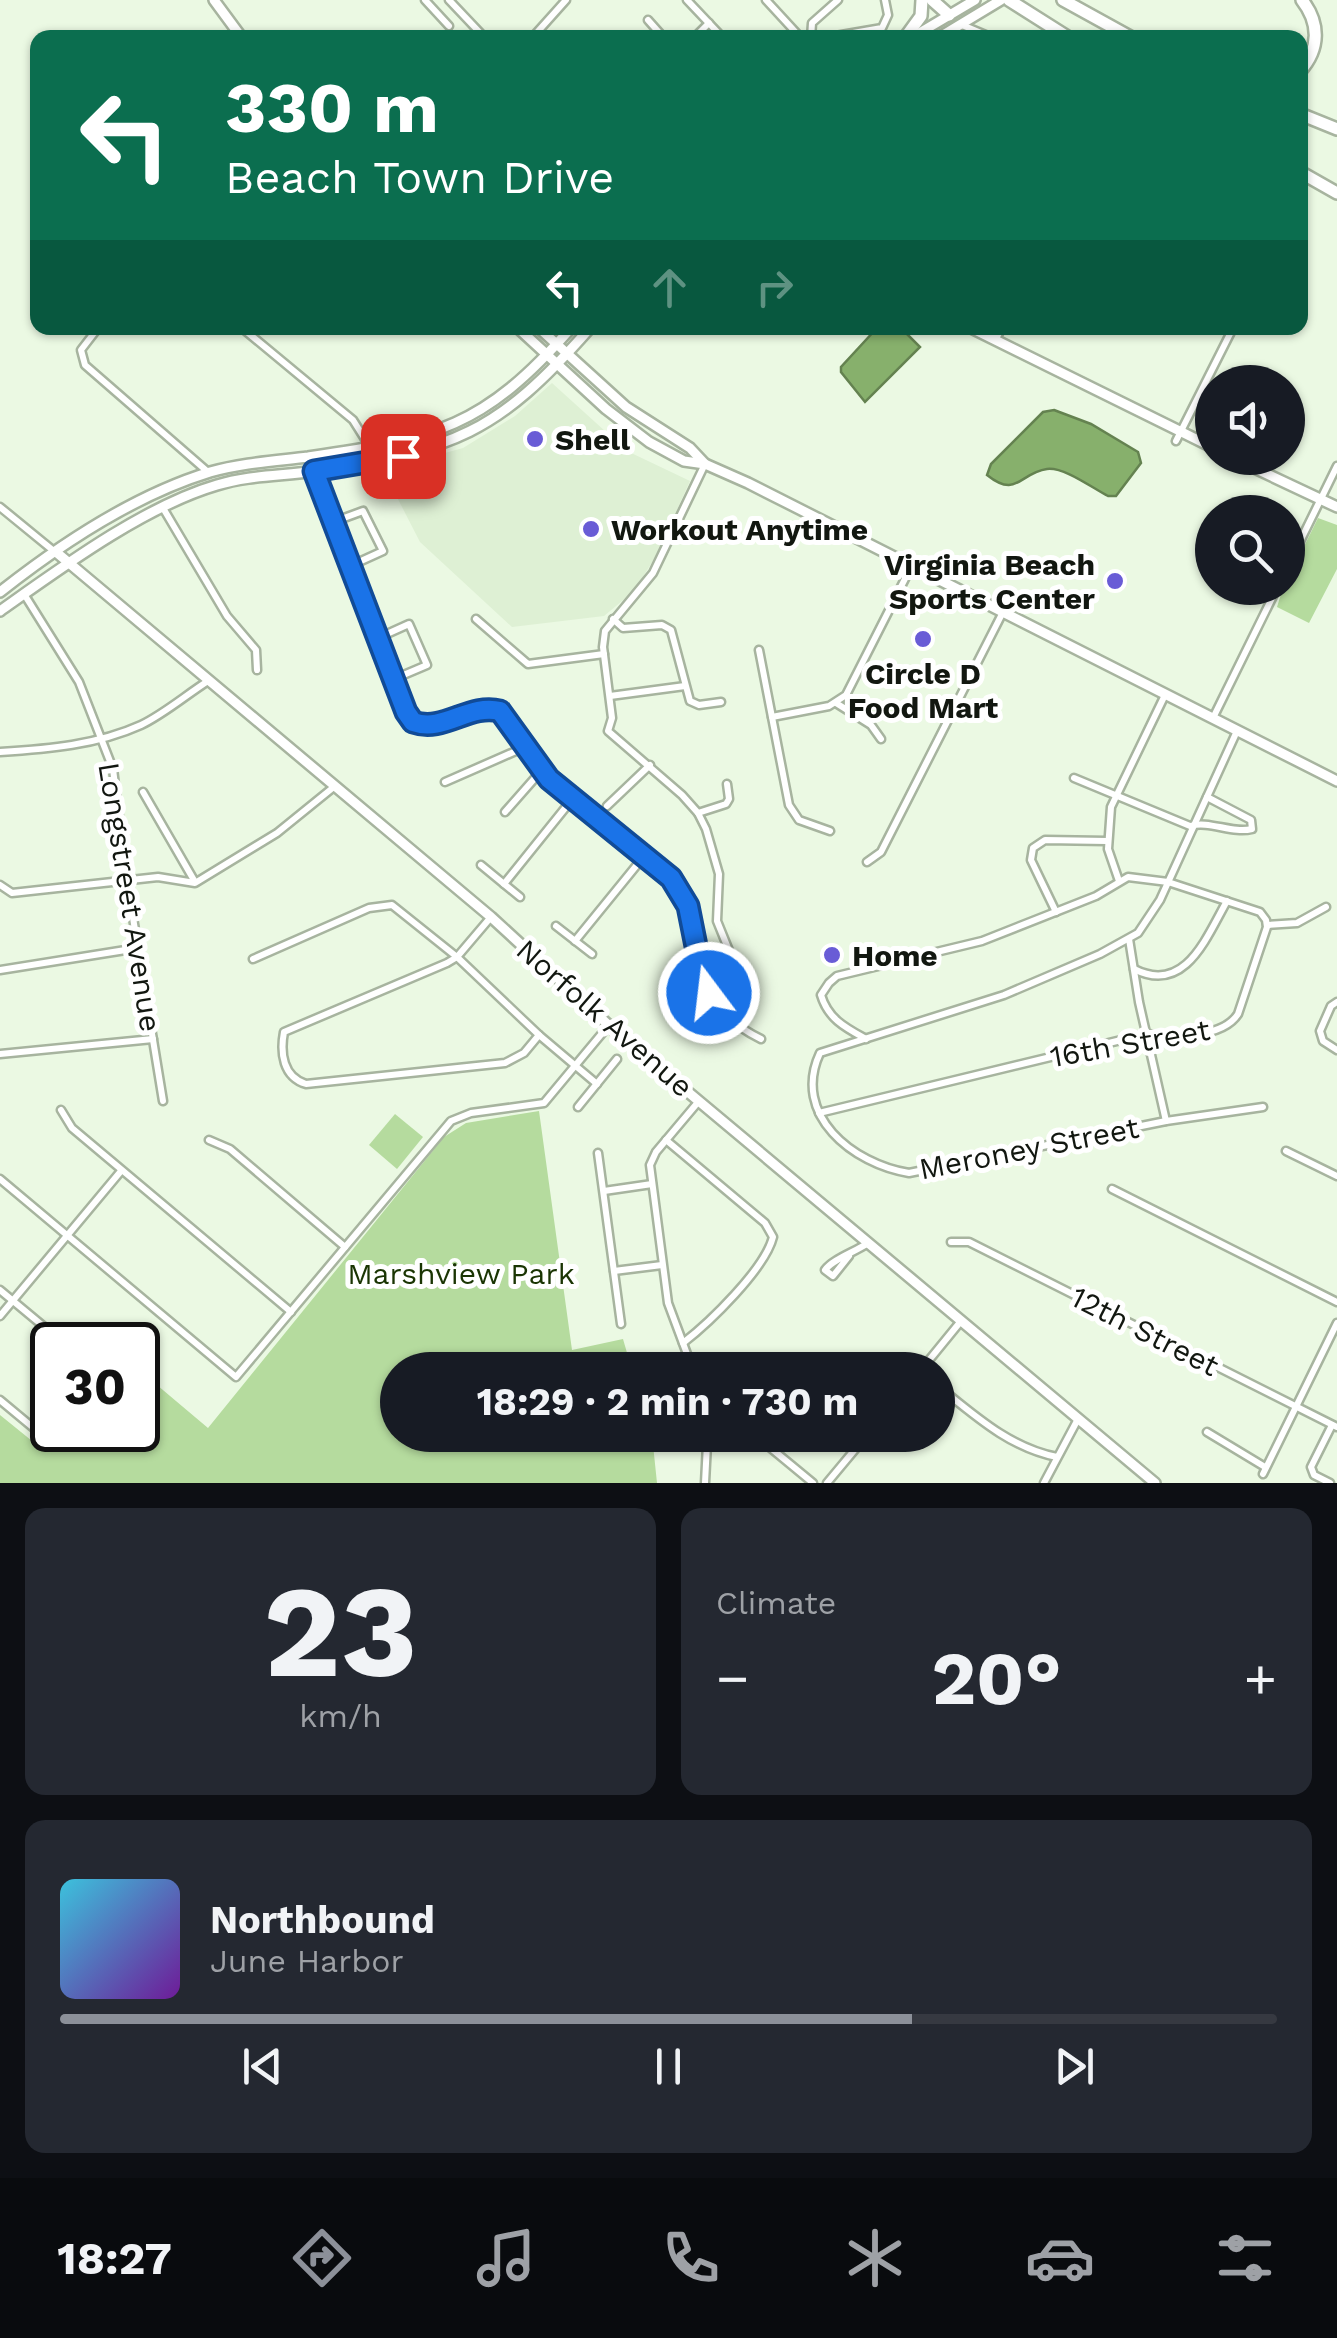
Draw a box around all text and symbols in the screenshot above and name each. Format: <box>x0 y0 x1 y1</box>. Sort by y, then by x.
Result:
text: 330 m <box>225 67 439 149</box>
icon: left <box>60 70 190 200</box>
text: Beach Town Drive <box>225 151 614 204</box>
icon: left <box>537 260 592 315</box>
icon: ahead <box>642 260 697 315</box>
icon: right <box>747 260 802 315</box>
map controls <box>1195 365 1305 605</box>
button: sound <box>1195 365 1305 475</box>
pin <box>361 414 446 499</box>
place label: Shell <box>555 422 630 457</box>
marker: Shell <box>524 428 546 450</box>
icon: arrive <box>376 429 431 484</box>
button: search <box>1195 495 1305 605</box>
place label: Workout Anytime <box>611 512 868 547</box>
marker: Workout Anytime <box>580 518 602 540</box>
place label: Virginia Beach Sports Center <box>884 547 1095 616</box>
marker: Virginia Beach Sports Center <box>1104 570 1126 592</box>
marker: Circle D Food Mart <box>912 628 934 650</box>
place label: Circle D Food Mart <box>848 656 998 725</box>
street label: Longstreet Avenue <box>91 760 169 1034</box>
street label: Norfolk Avenue <box>510 932 700 1104</box>
place label: Home <box>852 938 938 973</box>
position arrow <box>657 941 761 1045</box>
marker: Home <box>821 944 843 966</box>
street label: 16th Street <box>1047 1012 1213 1074</box>
street label: Meroney Street <box>916 1109 1142 1186</box>
park label: Marshview Park <box>347 1256 575 1291</box>
street label: 12th Street <box>1065 1279 1225 1383</box>
speed limit sign: 30 <box>30 1322 160 1452</box>
text: 18:29 · 2 min · 730 m <box>477 1380 858 1424</box>
text: 23 <box>263 1555 418 1708</box>
text: Climate <box>716 1584 836 1622</box>
text: 20° <box>931 1634 1062 1722</box>
text: − <box>716 1646 749 1710</box>
text: + <box>1244 1646 1277 1710</box>
text: km/h <box>299 1697 382 1735</box>
text: Northbound <box>210 1898 435 1942</box>
text: June Harbor <box>210 1942 404 1980</box>
icon: previous <box>235 2039 290 2094</box>
icon: pause <box>641 2039 696 2094</box>
icon: next <box>1047 2039 1102 2094</box>
icon: directions <box>287 2223 357 2293</box>
icon: music <box>471 2223 541 2293</box>
icon: phone <box>656 2223 726 2293</box>
icon: climate <box>840 2223 910 2293</box>
icon: car <box>1025 2223 1095 2293</box>
icon: filters <box>1210 2223 1280 2293</box>
text: 18:27 <box>57 2232 172 2285</box>

